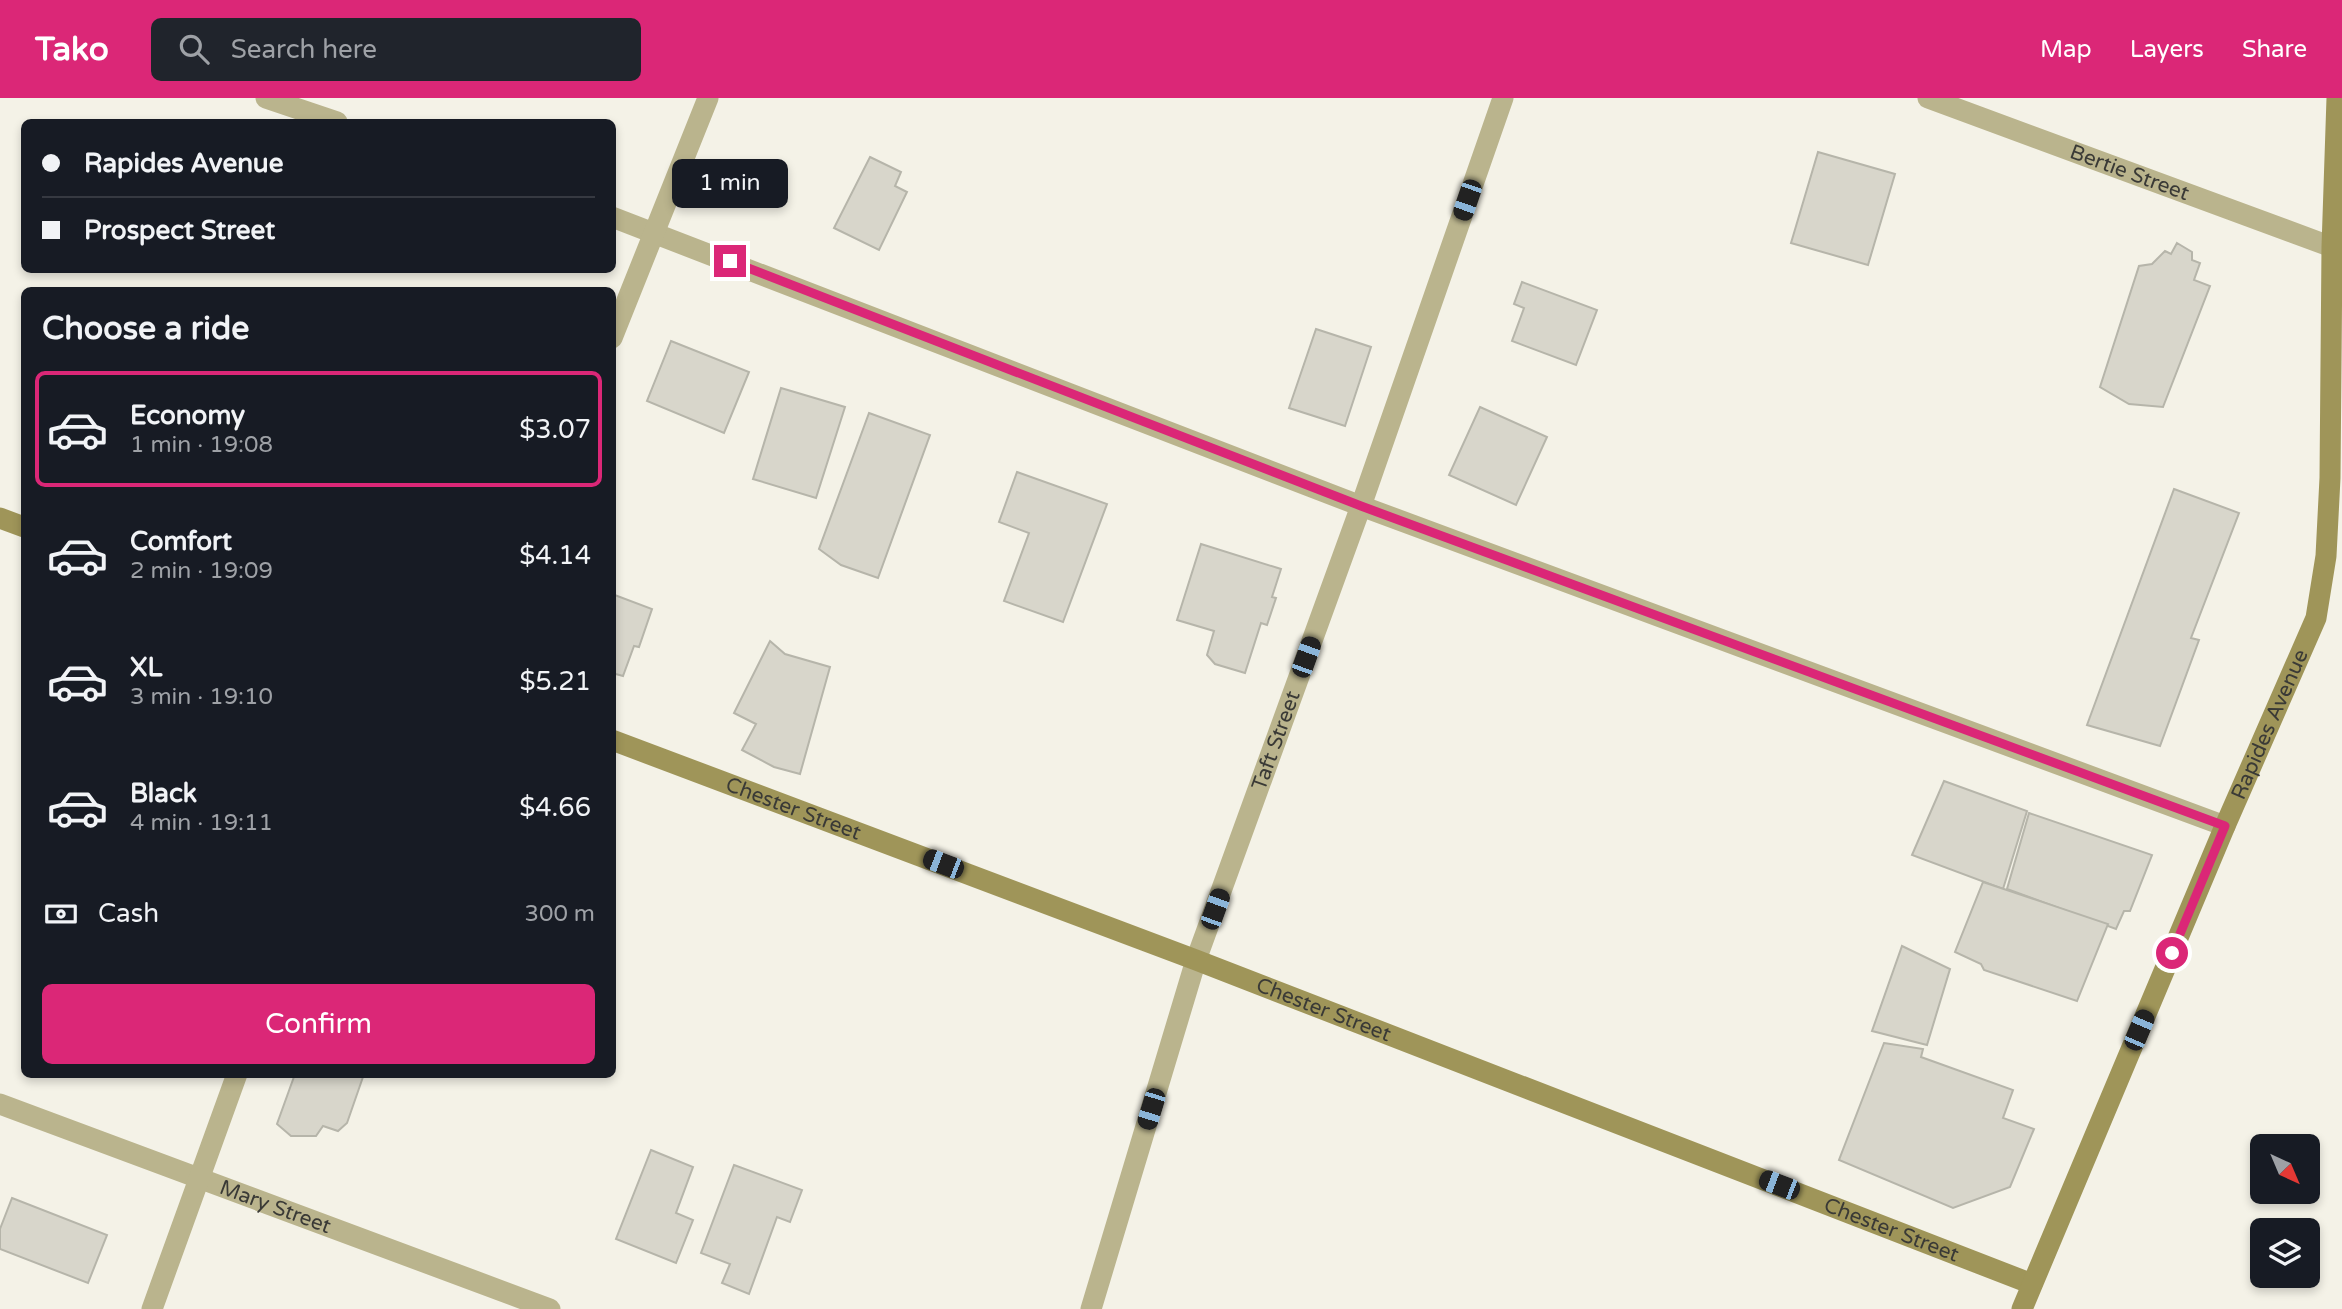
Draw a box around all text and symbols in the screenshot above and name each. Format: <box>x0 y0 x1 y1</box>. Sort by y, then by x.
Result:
search box <box>151 18 641 81</box>
text: Tako <box>35 30 109 69</box>
icon: search <box>175 30 213 68</box>
text: Search here <box>231 34 377 65</box>
text: Map <box>2040 35 2092 64</box>
text: Layers <box>2130 35 2204 64</box>
text: Share <box>2242 35 2307 64</box>
street label: Bertie Street <box>2067 139 2193 206</box>
text: Rapides Avenue <box>84 148 283 179</box>
callout: 1 min <box>672 159 788 208</box>
text: 1 min <box>699 169 761 197</box>
car <box>1451 177 1484 223</box>
text: Prospect Street <box>84 215 275 246</box>
route end <box>714 245 746 277</box>
text: Choose a ride <box>42 310 249 348</box>
icon: car <box>46 398 109 461</box>
text: Economy <box>130 400 245 431</box>
text: $3.07 <box>519 414 591 445</box>
text: 1 min · 19:08 <box>130 431 273 459</box>
icon: car <box>46 524 109 587</box>
text: Comfort <box>130 526 232 557</box>
text: $4.14 <box>519 540 591 571</box>
text: 2 min · 19:09 <box>130 557 273 585</box>
car <box>1289 634 1324 680</box>
street label: Rapides Avenue <box>2226 645 2313 803</box>
icon: car <box>46 650 109 713</box>
text: XL <box>130 652 162 683</box>
text: $5.21 <box>519 666 591 697</box>
text: 3 min · 19:10 <box>130 683 273 711</box>
street label: Taft Street <box>1246 687 1305 794</box>
street label: Chester Street <box>722 772 865 845</box>
icon: car <box>46 776 109 839</box>
text: Black <box>130 778 197 809</box>
text: $4.66 <box>519 792 591 823</box>
text: 4 min · 19:11 <box>130 809 273 837</box>
car <box>920 847 967 881</box>
car <box>1198 886 1233 932</box>
icon: cash <box>42 895 80 933</box>
text: Cash <box>98 898 159 929</box>
text: 300 m <box>525 900 595 928</box>
route start <box>2156 937 2188 969</box>
street label: Chester Street <box>1253 972 1395 1047</box>
button: Confirm <box>42 984 595 1064</box>
car <box>2122 1007 2157 1053</box>
car <box>1135 1086 1168 1132</box>
north arrow <box>2250 1134 2320 1204</box>
map controls <box>2250 1134 2320 1288</box>
car <box>1756 1168 1803 1202</box>
street label: Mary Street <box>216 1175 335 1239</box>
street label: Chester Street <box>1821 1192 1963 1267</box>
button: layers <box>2250 1218 2320 1288</box>

